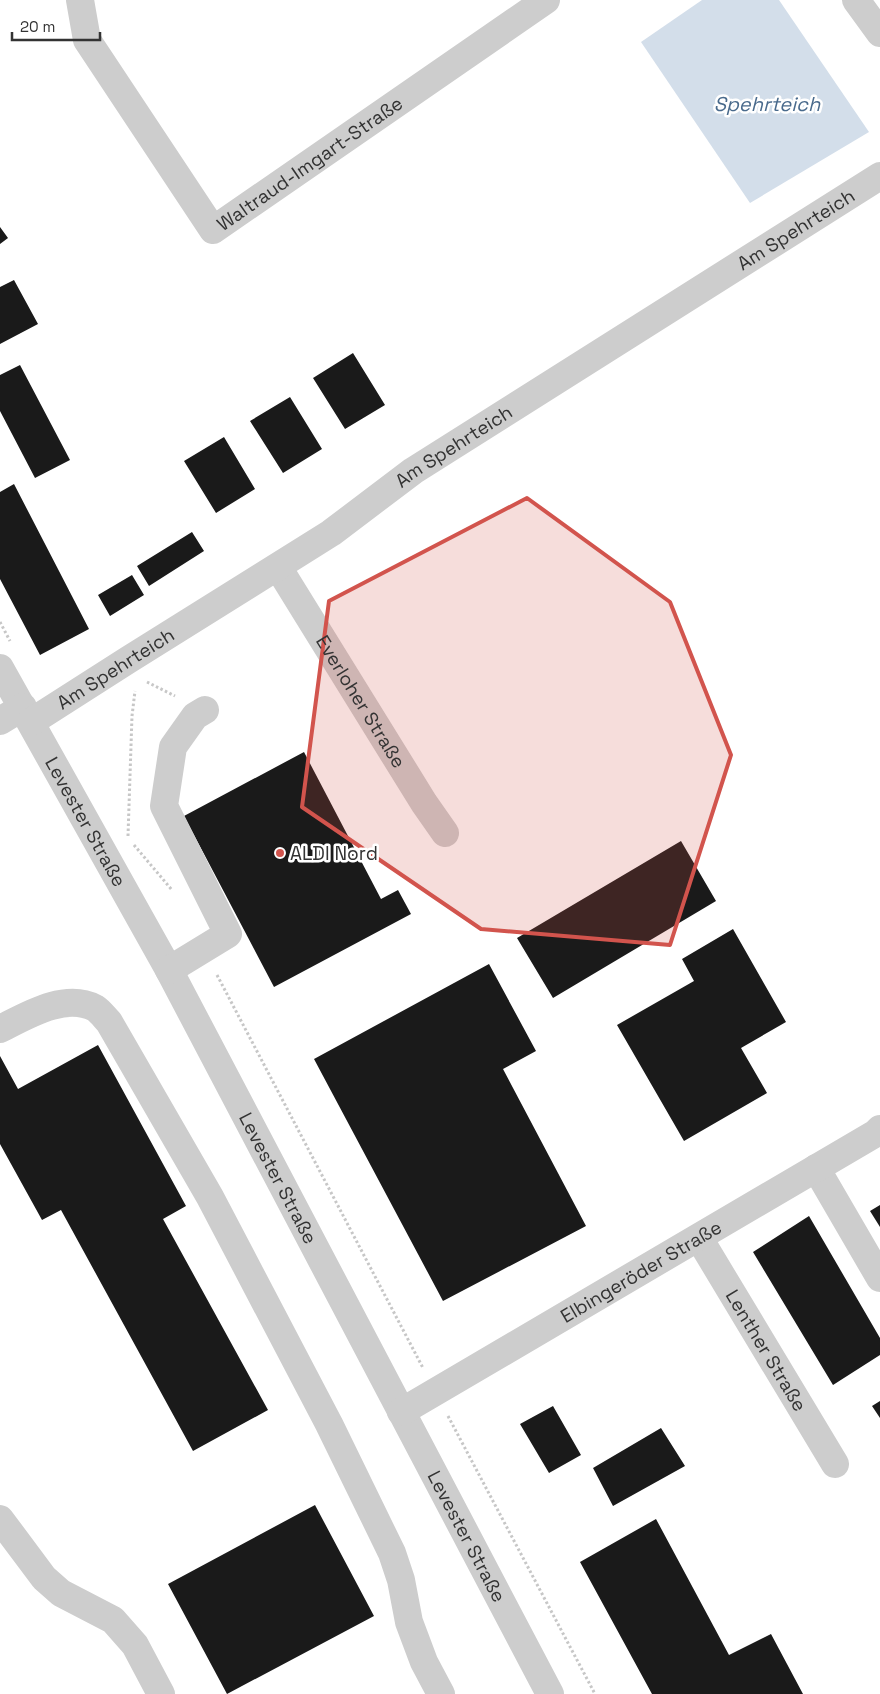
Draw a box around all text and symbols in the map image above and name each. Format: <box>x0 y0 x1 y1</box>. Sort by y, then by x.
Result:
scale bar <box>12 10 100 42</box>
text: 20 m <box>20 17 55 36</box>
street label: Waltraud-Imgart-Straße <box>212 91 408 237</box>
water label: Spehrteich <box>714 91 821 117</box>
street label: Am Spehrteich <box>732 183 859 276</box>
street label: Am Spehrteich <box>390 399 517 493</box>
street label: Am Spehrteich <box>52 622 179 715</box>
street label: Everloher Straße <box>310 631 411 773</box>
street label: Levester Straße <box>39 752 132 891</box>
place label: ALDI Nord <box>290 841 378 866</box>
marker: ALDI Nord <box>274 847 286 859</box>
street label: Levester Straße <box>233 1108 323 1248</box>
street label: Elbingeröder Straße <box>556 1215 726 1329</box>
street label: Lenther Straße <box>720 1285 812 1416</box>
street label: Levester Straße <box>422 1466 511 1607</box>

